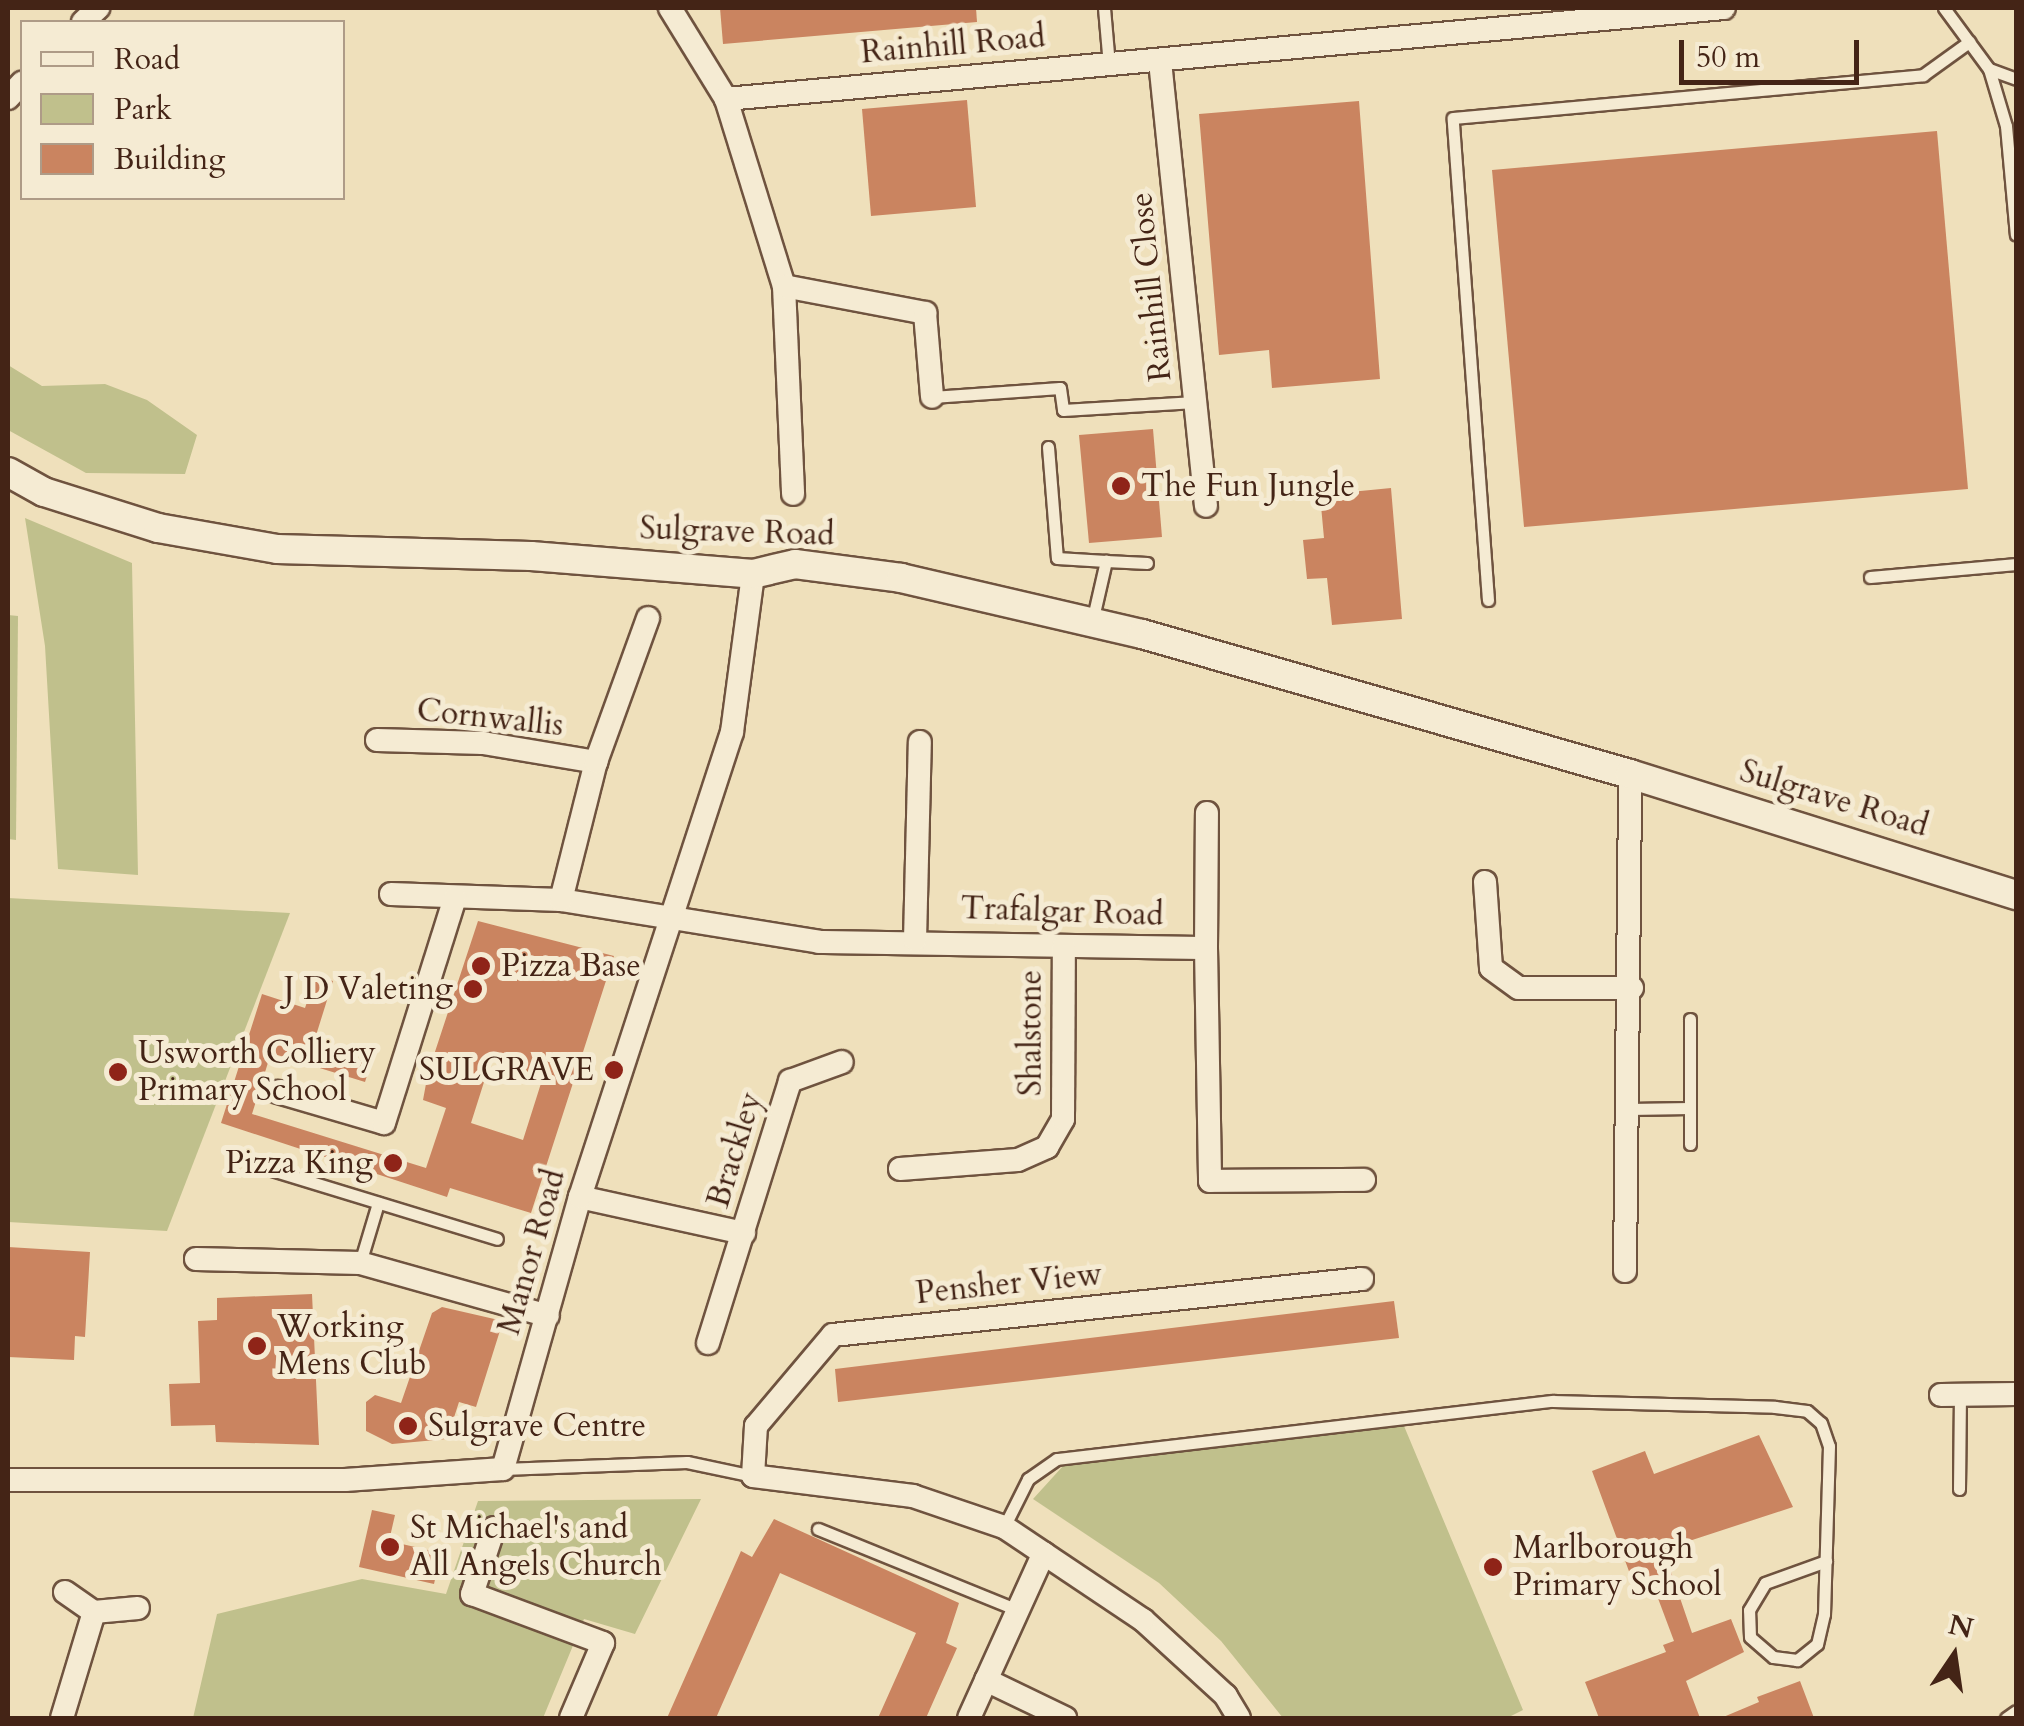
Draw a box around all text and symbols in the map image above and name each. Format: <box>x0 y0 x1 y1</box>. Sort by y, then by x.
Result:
street label: Rainhill Road <box>859 18 1047 72</box>
legend <box>20 20 345 200</box>
scale bar <box>1684 20 1864 82</box>
text: 50 m <box>1696 37 1760 78</box>
text: Road <box>114 39 180 80</box>
text: Park <box>114 89 172 130</box>
text: Building <box>114 139 225 180</box>
street label: Rainhill Close <box>1122 191 1180 383</box>
place label: The Fun Jungle <box>1141 467 1355 505</box>
marker: The Fun Jungle <box>1110 475 1132 497</box>
street label: Sulgrave Road <box>639 509 835 555</box>
street label: Cornwallis <box>415 691 565 745</box>
street label: Sulgrave Road <box>1735 752 1933 846</box>
street label: Trafalgar Road <box>960 889 1164 935</box>
place label: Pizza Base <box>501 947 641 985</box>
marker: Pizza Base <box>470 955 492 977</box>
place label: J D Valeting <box>284 970 453 1008</box>
street label: Shalstone <box>1012 970 1050 1096</box>
marker: J D Valeting <box>462 978 484 1000</box>
place label: Usworth Colliery Primary School <box>138 1035 376 1110</box>
place label: SULGRAVE <box>419 1051 594 1089</box>
marker: SULGRAVE <box>603 1059 625 1081</box>
marker: Usworth Colliery Primary School <box>107 1061 129 1083</box>
street label: Brackley <box>699 1088 771 1212</box>
place label: Pizza King <box>225 1144 373 1182</box>
marker: Pizza King <box>382 1152 404 1174</box>
street label: Manor Road <box>490 1165 574 1339</box>
street label: Pensher View <box>914 1255 1104 1313</box>
place label: Working Mens Club <box>277 1309 426 1384</box>
marker: Working Mens Club <box>246 1335 268 1357</box>
place label: Sulgrave Centre <box>428 1407 646 1445</box>
marker: Sulgrave Centre <box>397 1415 419 1437</box>
place label: St Michael's and All Angels Church <box>410 1510 662 1585</box>
place label: Marlborough Primary School <box>1513 1530 1722 1605</box>
marker: St Michael's and All Angels Church <box>379 1536 401 1558</box>
marker: Marlborough Primary School <box>1482 1556 1504 1578</box>
north arrow <box>1904 1606 2004 1706</box>
text: N <box>1945 1606 1977 1648</box>

